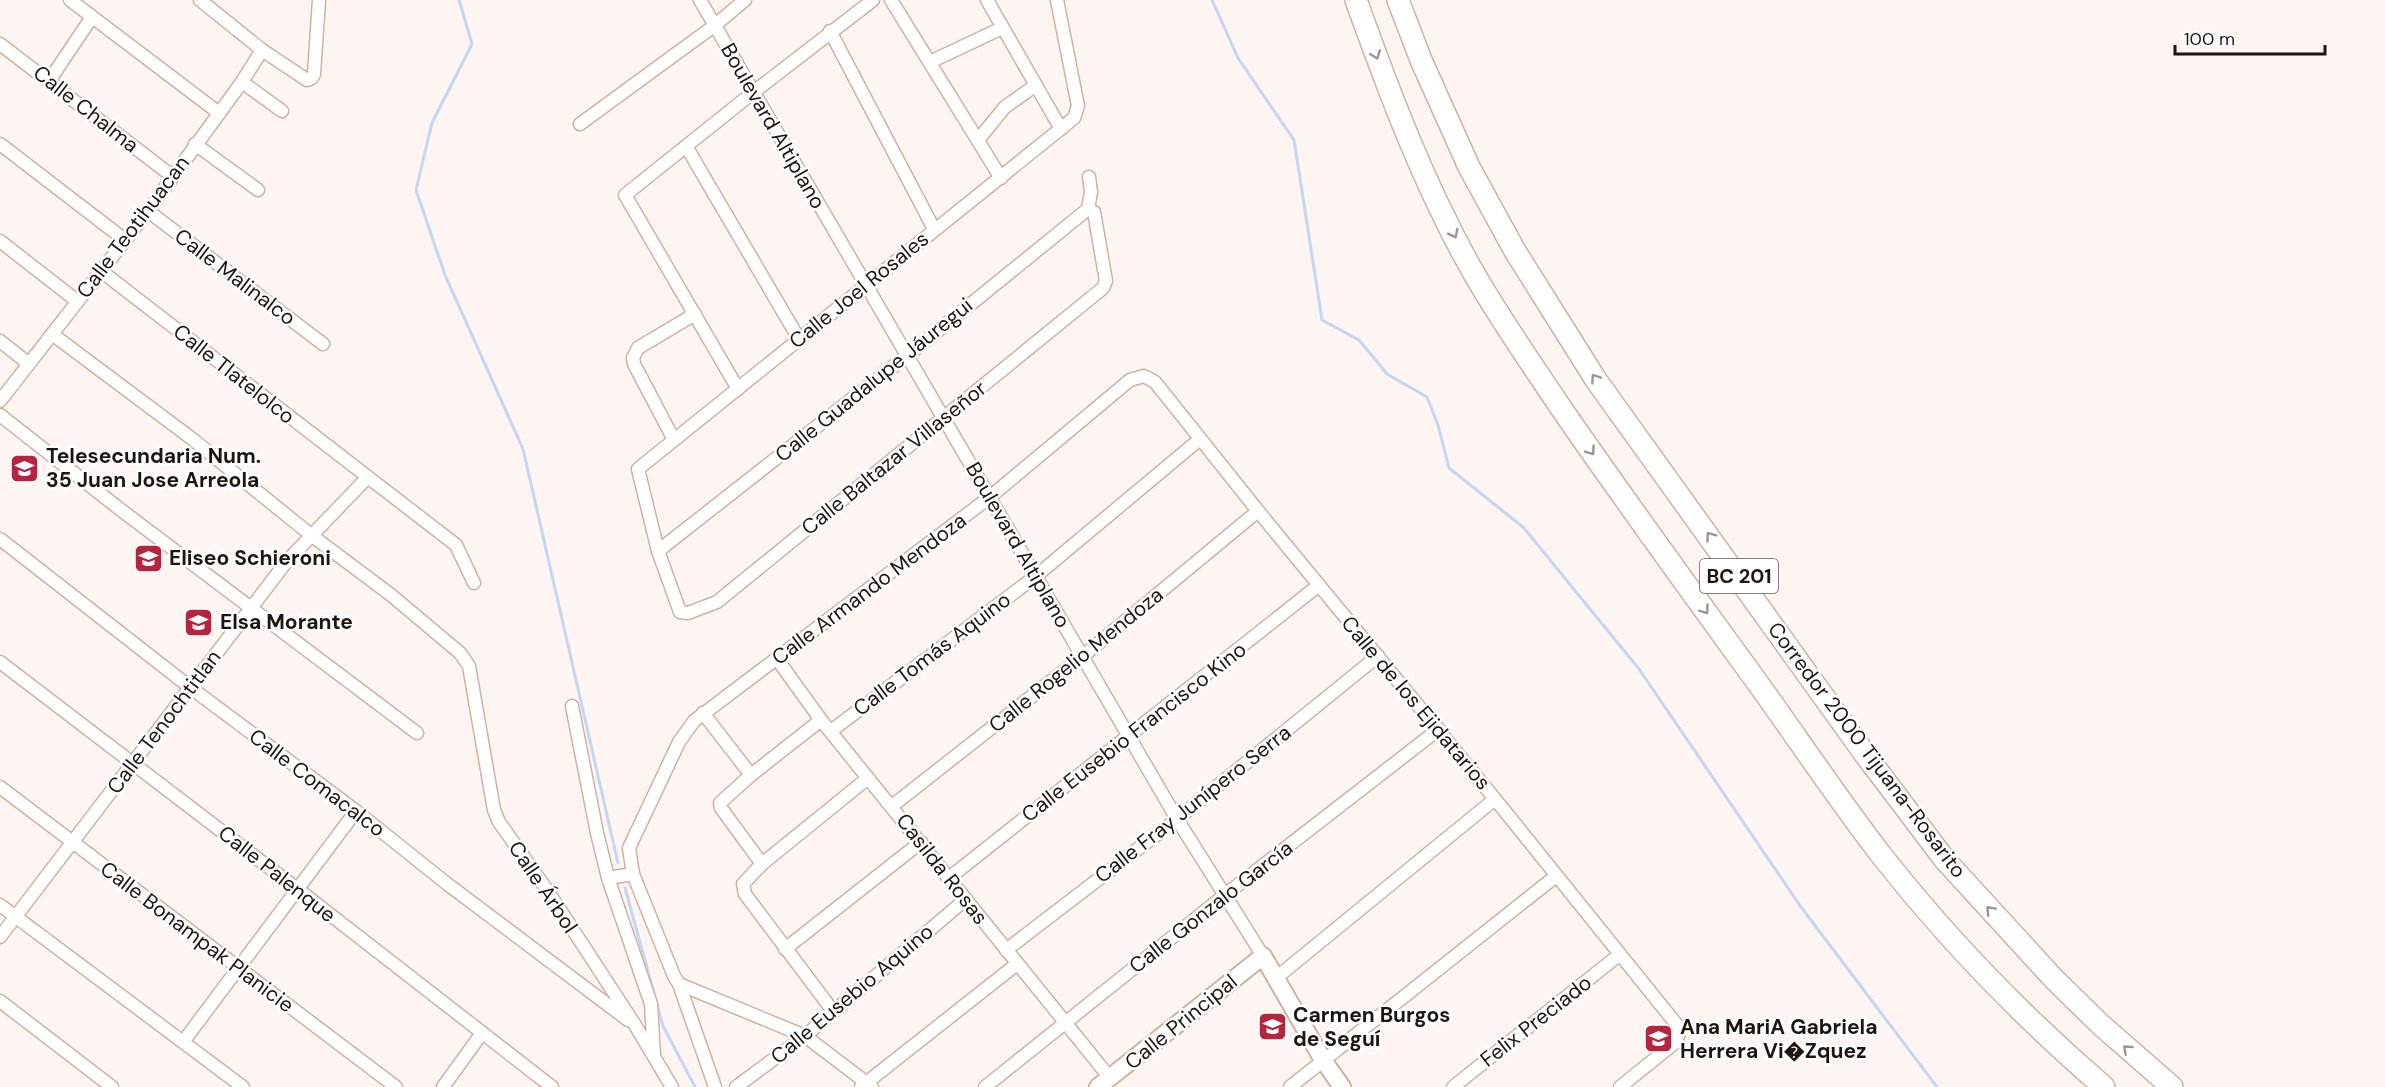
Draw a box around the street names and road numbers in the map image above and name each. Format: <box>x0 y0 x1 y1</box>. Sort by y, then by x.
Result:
street label: Boulevard Altiplano <box>714 38 832 214</box>
street label: Calle Chalma <box>27 59 145 159</box>
street label: Calle Teotihuacan <box>70 150 196 304</box>
street label: Calle Malinalco <box>169 222 301 332</box>
street label: Calle Joel Rosales <box>783 225 935 355</box>
street label: Calle Guadalupe Jáuregui <box>769 291 979 469</box>
street label: Calle Tlatelolco <box>167 318 301 430</box>
street label: Calle Baltazar Villaseñor <box>796 374 993 542</box>
street label: Boulevard Altiplano <box>959 457 1077 633</box>
street label: Calle Armando Mendoza <box>766 507 972 671</box>
road number: BC 201 <box>1700 559 1778 593</box>
street label: Calle Rogelio Mendoza <box>983 581 1169 739</box>
street label: Calle Tomás Aquino <box>848 586 1016 722</box>
street label: Calle de los Ejidatarios <box>1335 610 1497 796</box>
street label: Corredor 2000 Tijuana-Rosarito <box>1761 616 1973 884</box>
street label: Calle Eusebio Francisco Kino <box>1016 635 1252 829</box>
street label: Calle Tenochtitlan <box>101 644 227 800</box>
street label: Calle Fray Junípero Serra <box>1089 719 1297 889</box>
street label: Calle Comacalco <box>243 723 391 843</box>
street label: Casilda Rosas <box>890 808 994 930</box>
street label: Calle Palenque <box>212 819 342 929</box>
street label: Calle Gonzalo García <box>1123 834 1299 980</box>
street label: Calle Árbol <box>502 835 584 939</box>
street label: Calle Bonampak Planicie <box>94 855 300 1019</box>
street label: Calle Eusebio Aquino <box>765 918 939 1070</box>
street label: Calle Principal <box>1119 968 1243 1076</box>
street label: Felix Preciado <box>1475 969 1597 1073</box>

